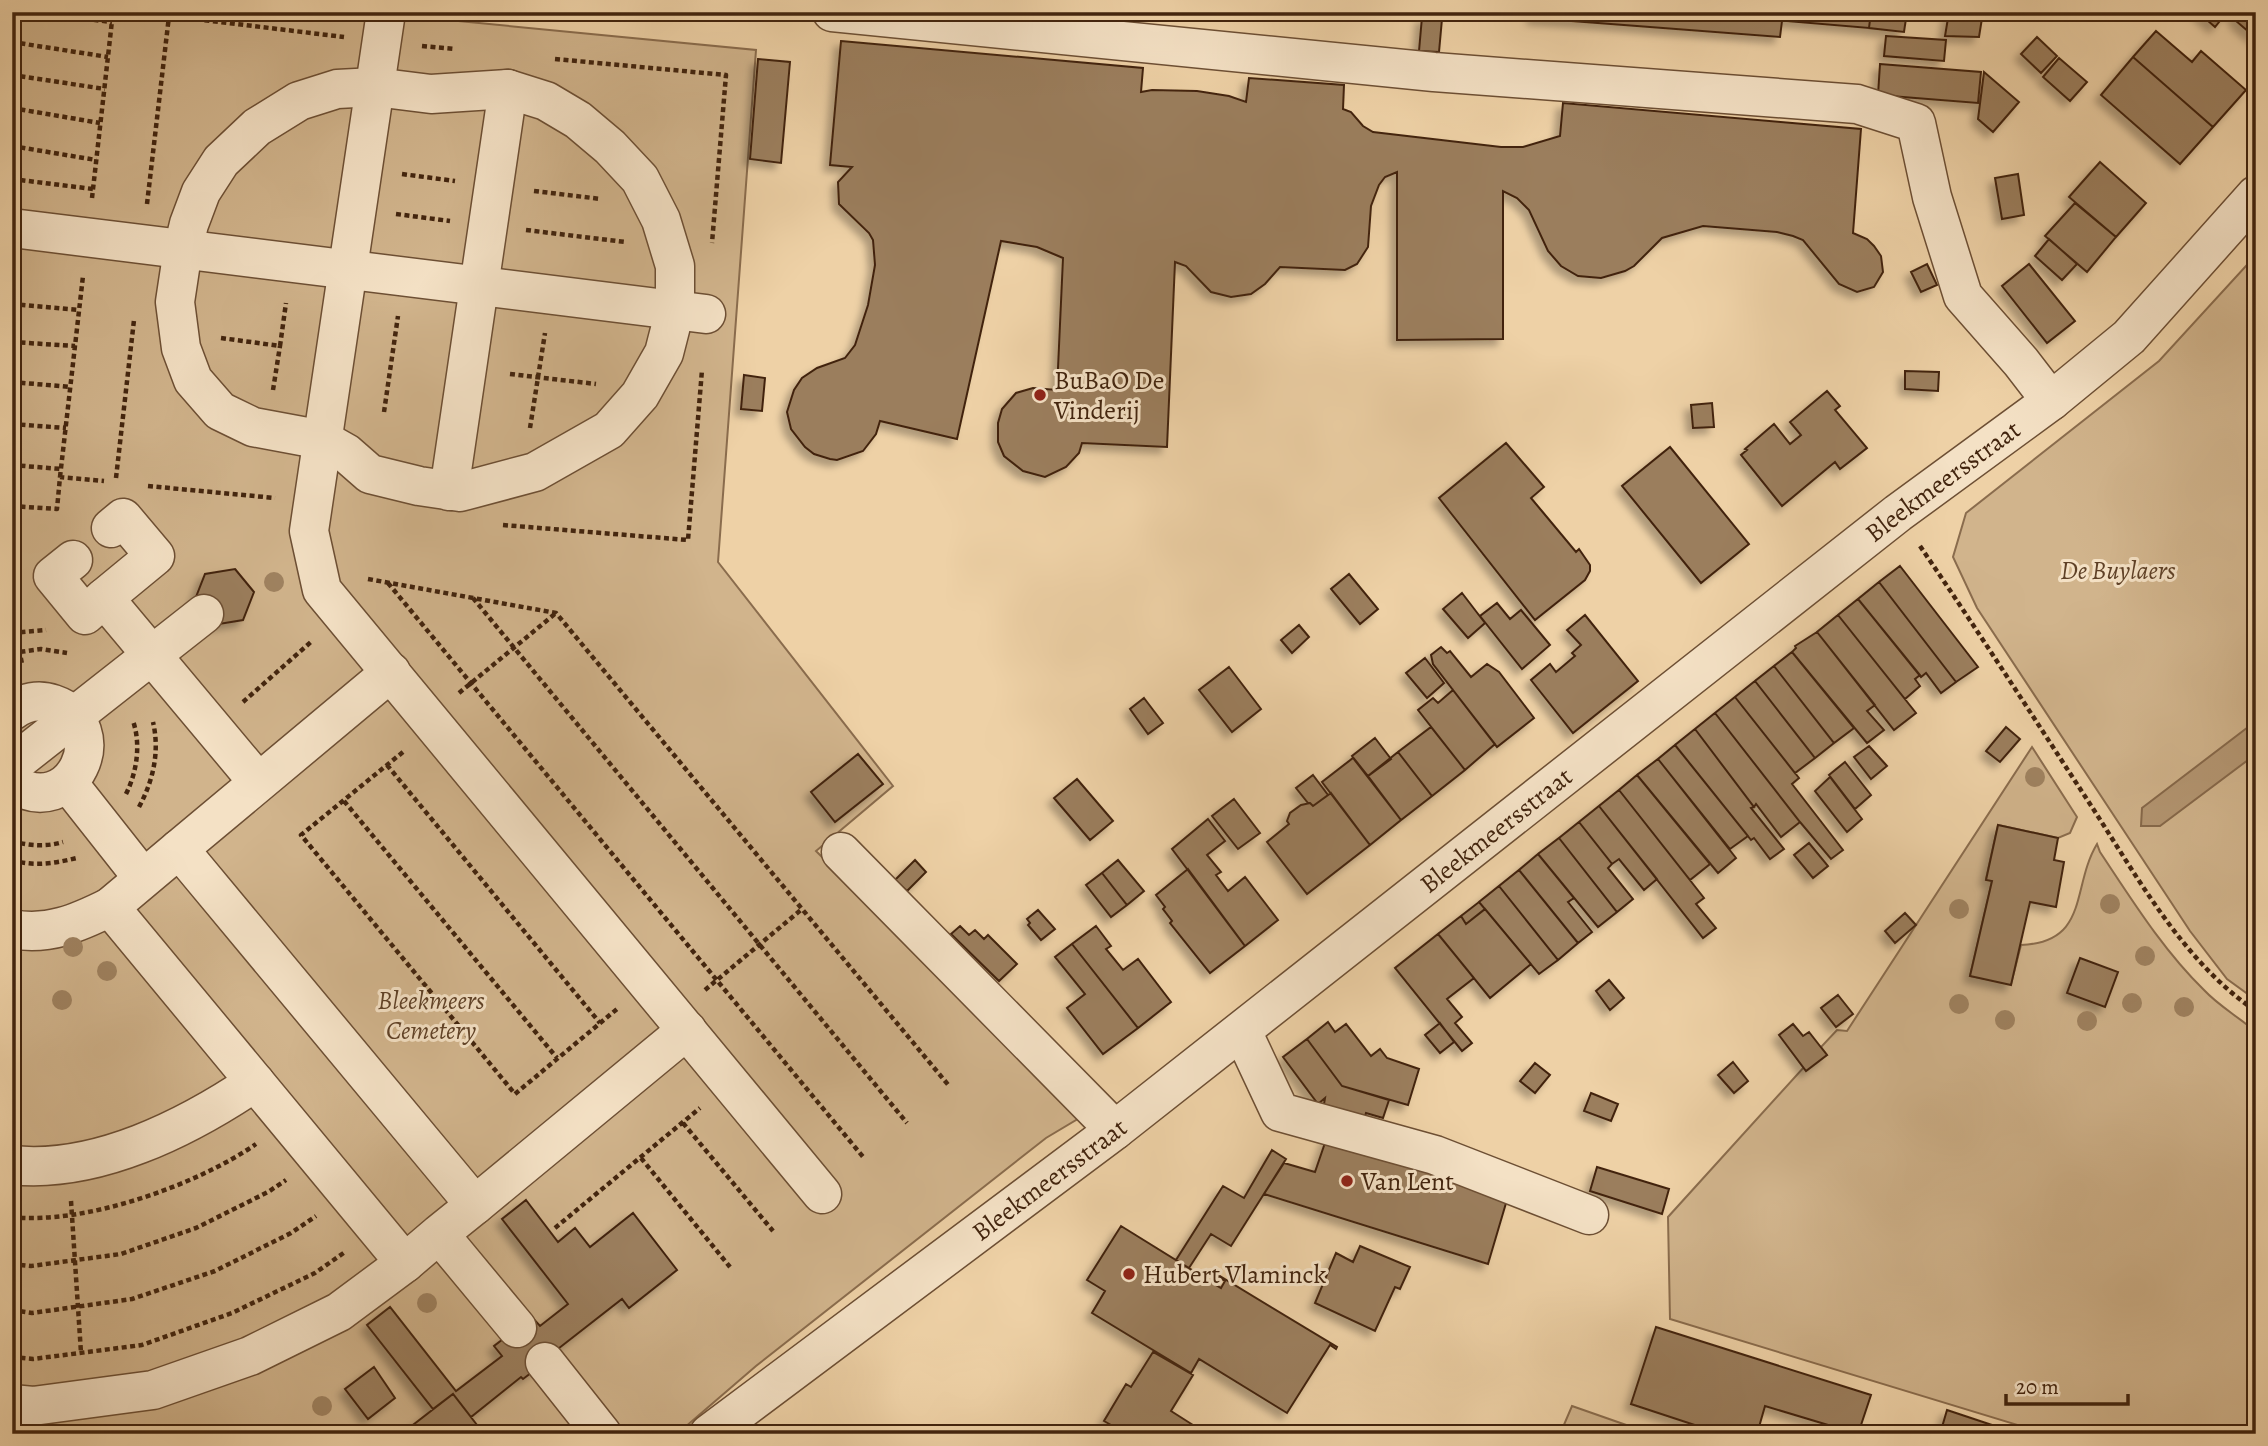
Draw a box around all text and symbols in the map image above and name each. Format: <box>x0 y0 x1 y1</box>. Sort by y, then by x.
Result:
place label: BuBaO De Vinderij <box>1053 363 1164 428</box>
marker: BuBaO De Vinderij <box>1032 387 1048 403</box>
street label: Bleekmeersstraat <box>1858 412 2028 550</box>
park label: De Buylaers <box>2060 553 2176 588</box>
street label: Bleekmeersstraat <box>1413 759 1580 901</box>
park label: Bleekmeers Cemetery <box>377 983 485 1048</box>
street label: Bleekmeersstraat <box>965 1110 1135 1249</box>
place label: Van Lent <box>1360 1164 1454 1199</box>
marker: Van Lent <box>1339 1173 1355 1189</box>
place label: Hubert Vlaminck <box>1143 1257 1327 1292</box>
marker: Hubert Vlaminck <box>1121 1266 1137 1282</box>
scale bar <box>2006 1362 2128 1406</box>
text: 20 m <box>2016 1373 2059 1401</box>

